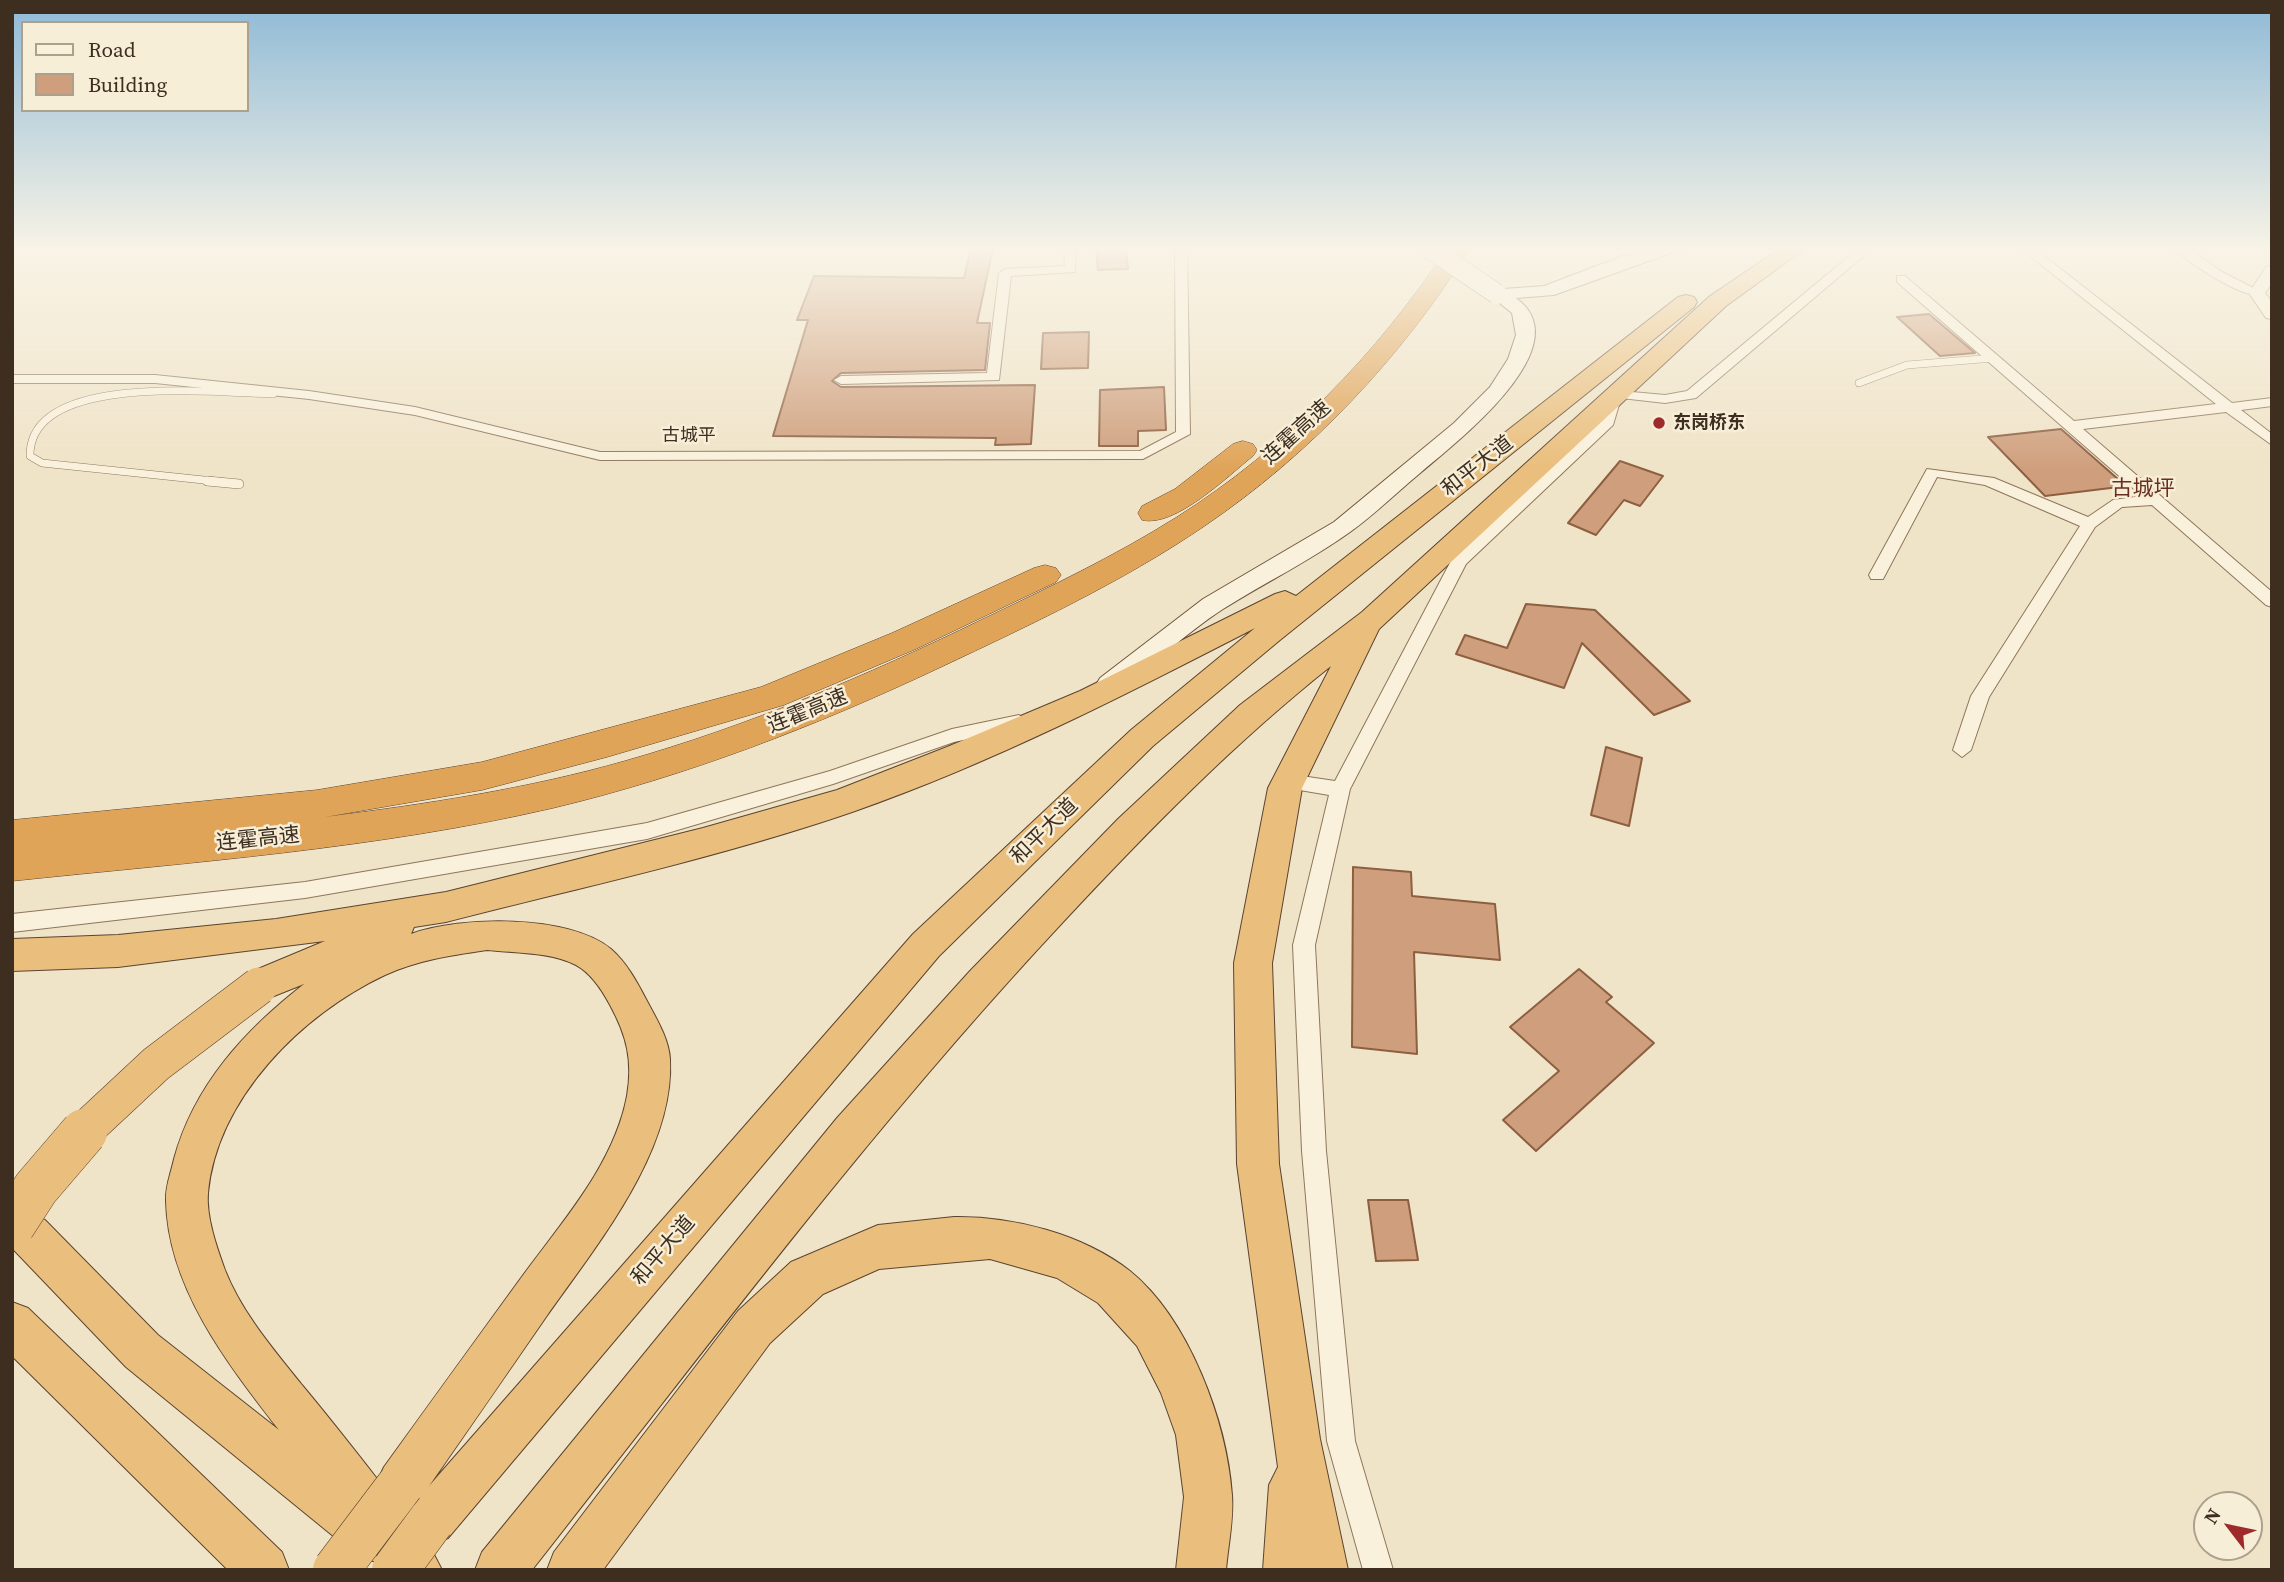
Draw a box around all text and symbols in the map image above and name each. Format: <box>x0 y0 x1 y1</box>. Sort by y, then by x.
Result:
legend <box>21 21 248 112</box>
text: Road <box>88 35 136 64</box>
text: Building <box>88 70 167 99</box>
street label: 连霍高速 <box>1257 396 1337 470</box>
place label: 东岗桥东 <box>1673 412 1745 434</box>
marker: 东岗桥东 <box>1651 415 1667 431</box>
street label: 古城平 <box>662 425 716 447</box>
street label: 和平大道 <box>1437 431 1519 503</box>
district label: 古城坪 <box>2112 477 2174 503</box>
street label: 连霍高速 <box>764 685 852 739</box>
street label: 和平大道 <box>1006 794 1084 870</box>
street label: 连霍高速 <box>215 823 301 857</box>
street label: 和平大道 <box>627 1211 701 1291</box>
north arrow <box>2193 1491 2263 1561</box>
text: N <box>2197 1503 2227 1529</box>

